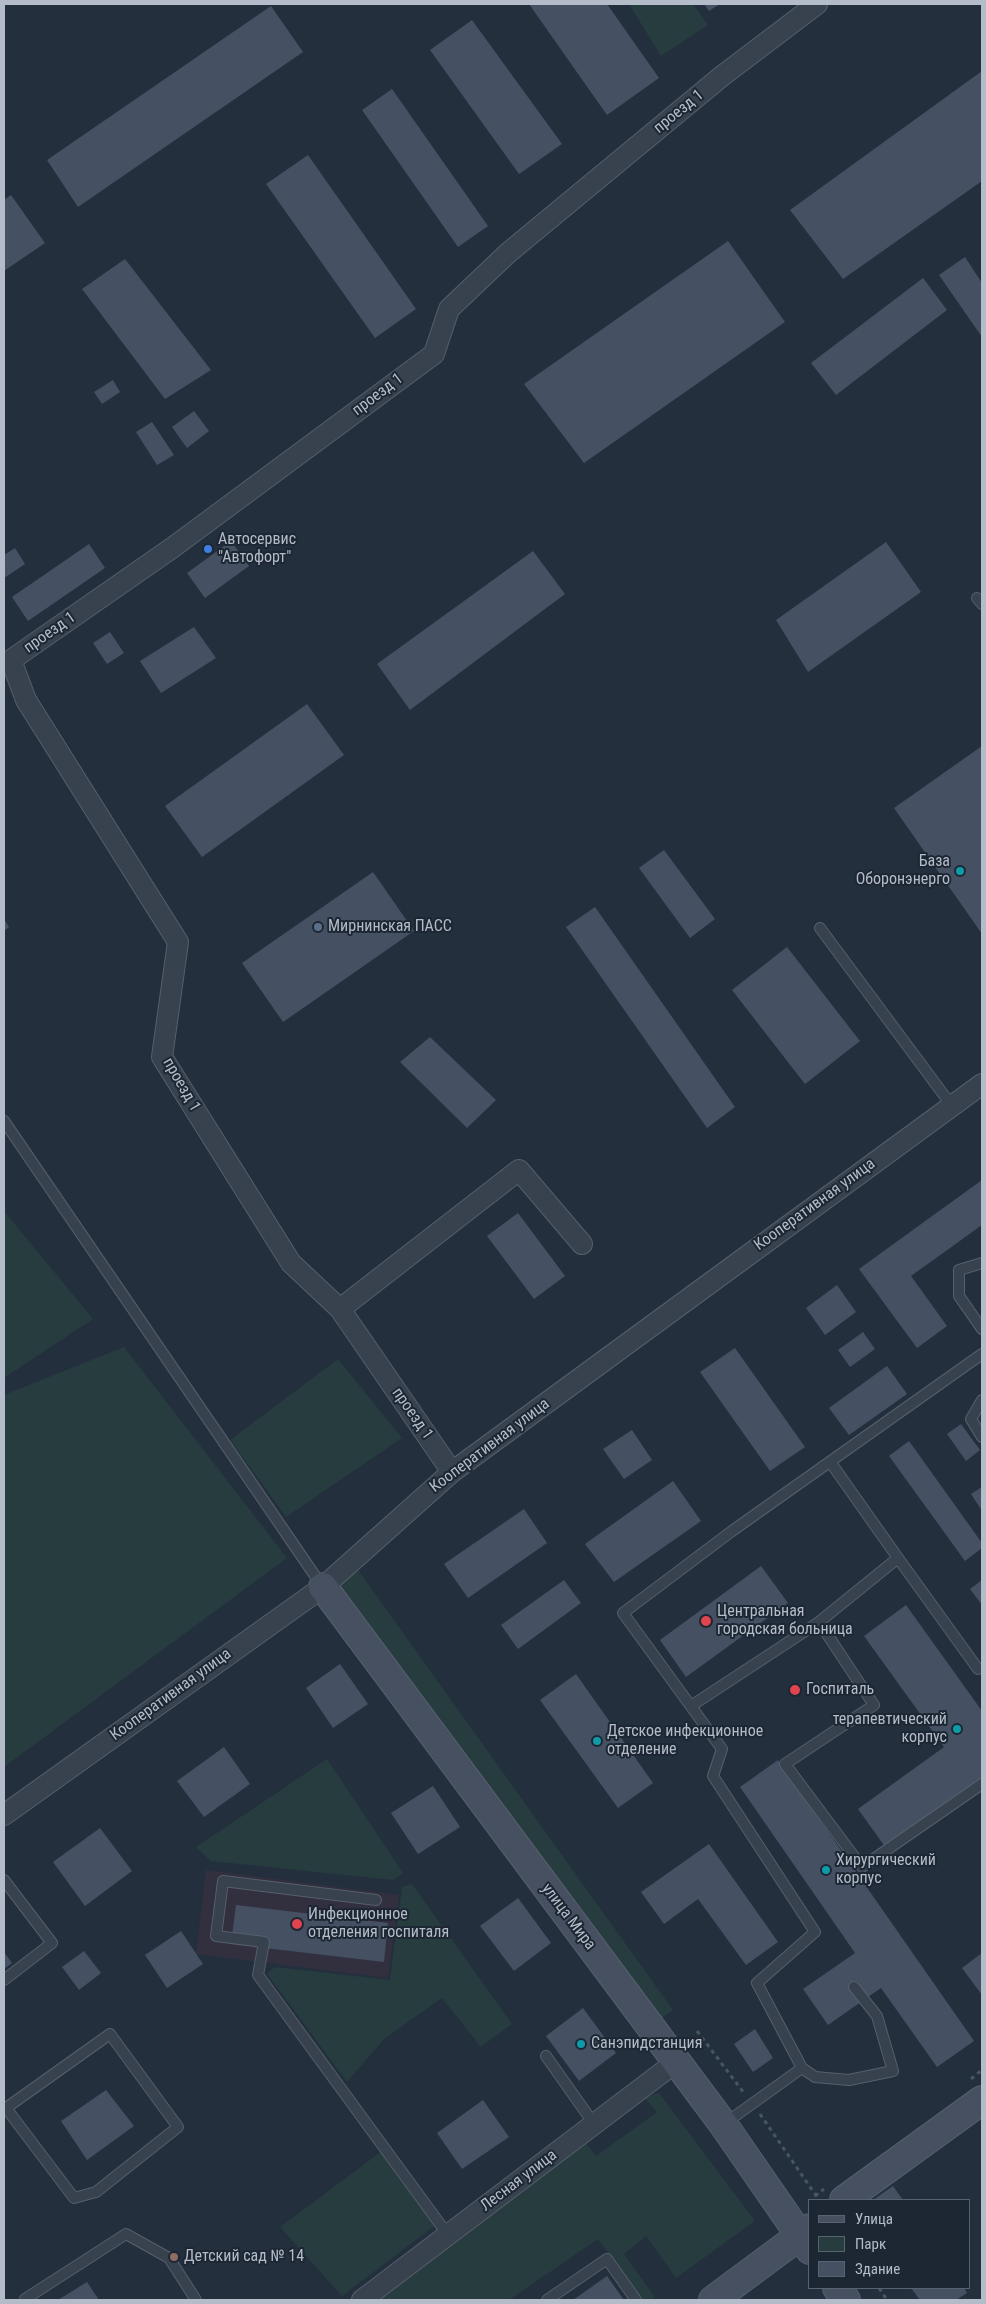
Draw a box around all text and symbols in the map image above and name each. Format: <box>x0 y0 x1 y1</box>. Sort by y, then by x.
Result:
street label: проезд 1 <box>650 86 708 138</box>
street label: проезд 1 <box>349 370 407 420</box>
place label: Автосервис "Автофорт" <box>218 530 296 568</box>
marker: Автосервис "Автофорт" <box>202 543 214 555</box>
street label: проезд 1 <box>20 608 80 658</box>
place label: База Оборонэнерго <box>856 852 950 890</box>
marker: База Оборонэнерго <box>954 865 966 877</box>
place label: Мирнинская ПАСС <box>328 917 452 937</box>
marker: Мирнинская ПАСС <box>312 921 324 933</box>
street label: проезд 1 <box>158 1055 204 1115</box>
street label: Кооперативная улица <box>751 1155 879 1255</box>
street label: проезд 1 <box>387 1384 437 1444</box>
street label: Кооперативная улица <box>426 1395 554 1497</box>
place label: Центральная городская больница <box>717 1602 853 1640</box>
marker: Центральная городская больница <box>699 1614 713 1628</box>
street label: Кооперативная улица <box>107 1645 235 1745</box>
place label: Госпиталь <box>806 1680 874 1700</box>
marker: Госпиталь <box>788 1683 802 1697</box>
place label: терапевтический корпус <box>833 1710 947 1748</box>
place label: Детское инфекционное отделение <box>607 1722 763 1760</box>
marker: терапевтический корпус <box>951 1723 963 1735</box>
marker: Детское инфекционное отделение <box>591 1735 603 1747</box>
place label: Хирургический корпус <box>836 1851 936 1889</box>
marker: Хирургический корпус <box>820 1864 832 1876</box>
street label: улица Мира <box>537 1880 599 1954</box>
place label: Инфекционное отделения госпиталя <box>308 1905 449 1943</box>
marker: Инфекционное отделения госпиталя <box>290 1917 304 1931</box>
place label: Санэпидстанция <box>591 2034 702 2054</box>
marker: Санэпидстанция <box>575 2038 587 2050</box>
street label: Лесная улица <box>477 2146 561 2216</box>
legend <box>808 2199 971 2289</box>
text: Улица <box>855 2210 893 2228</box>
text: Парк <box>855 2235 886 2253</box>
place label: Детский сад № 14 <box>184 2247 304 2267</box>
marker: Детский сад № 14 <box>168 2251 180 2263</box>
text: Здание <box>855 2260 900 2278</box>

